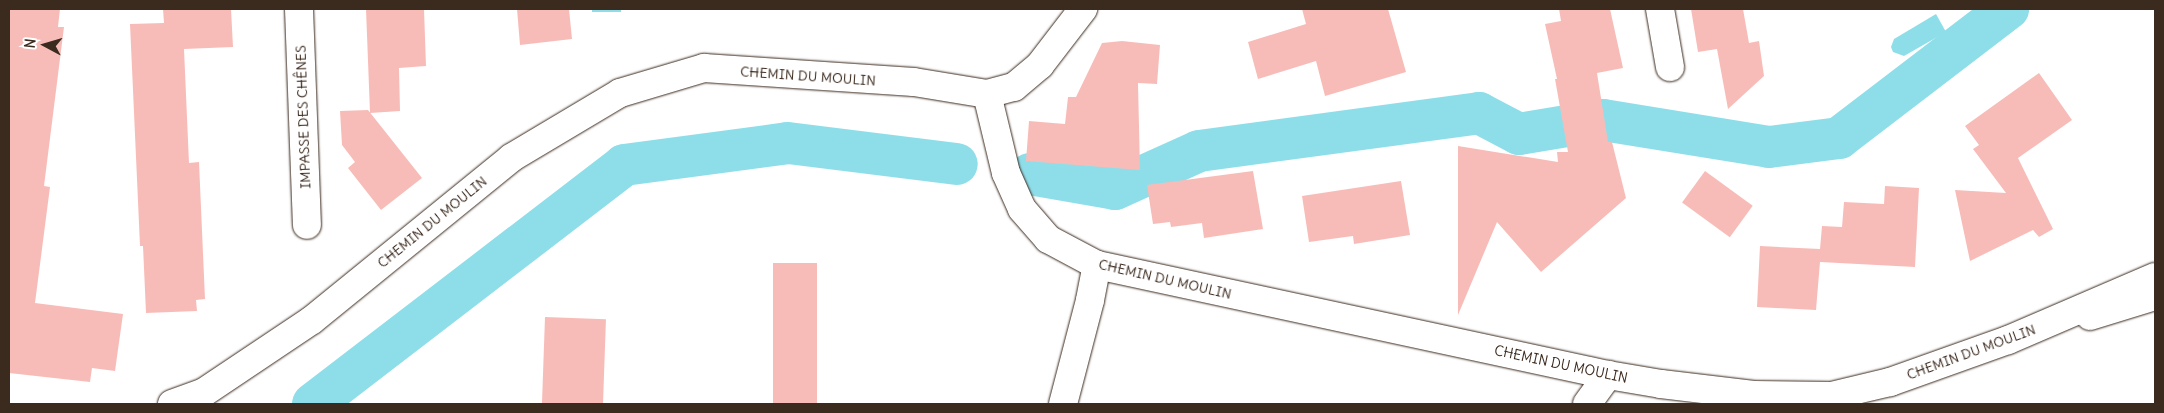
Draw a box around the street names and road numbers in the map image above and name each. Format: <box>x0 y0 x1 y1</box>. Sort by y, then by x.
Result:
street label: IMPASSE DES CHÊNES <box>292 45 314 189</box>
street label: CHEMIN DU MOULIN <box>740 63 876 89</box>
street label: CHEMIN DU MOULIN <box>374 173 490 271</box>
street label: CHEMIN DU MOULIN <box>1097 256 1233 302</box>
street label: CHEMIN DU MOULIN <box>1904 321 2038 383</box>
street label: CHEMIN DU MOULIN <box>1493 342 1629 386</box>

